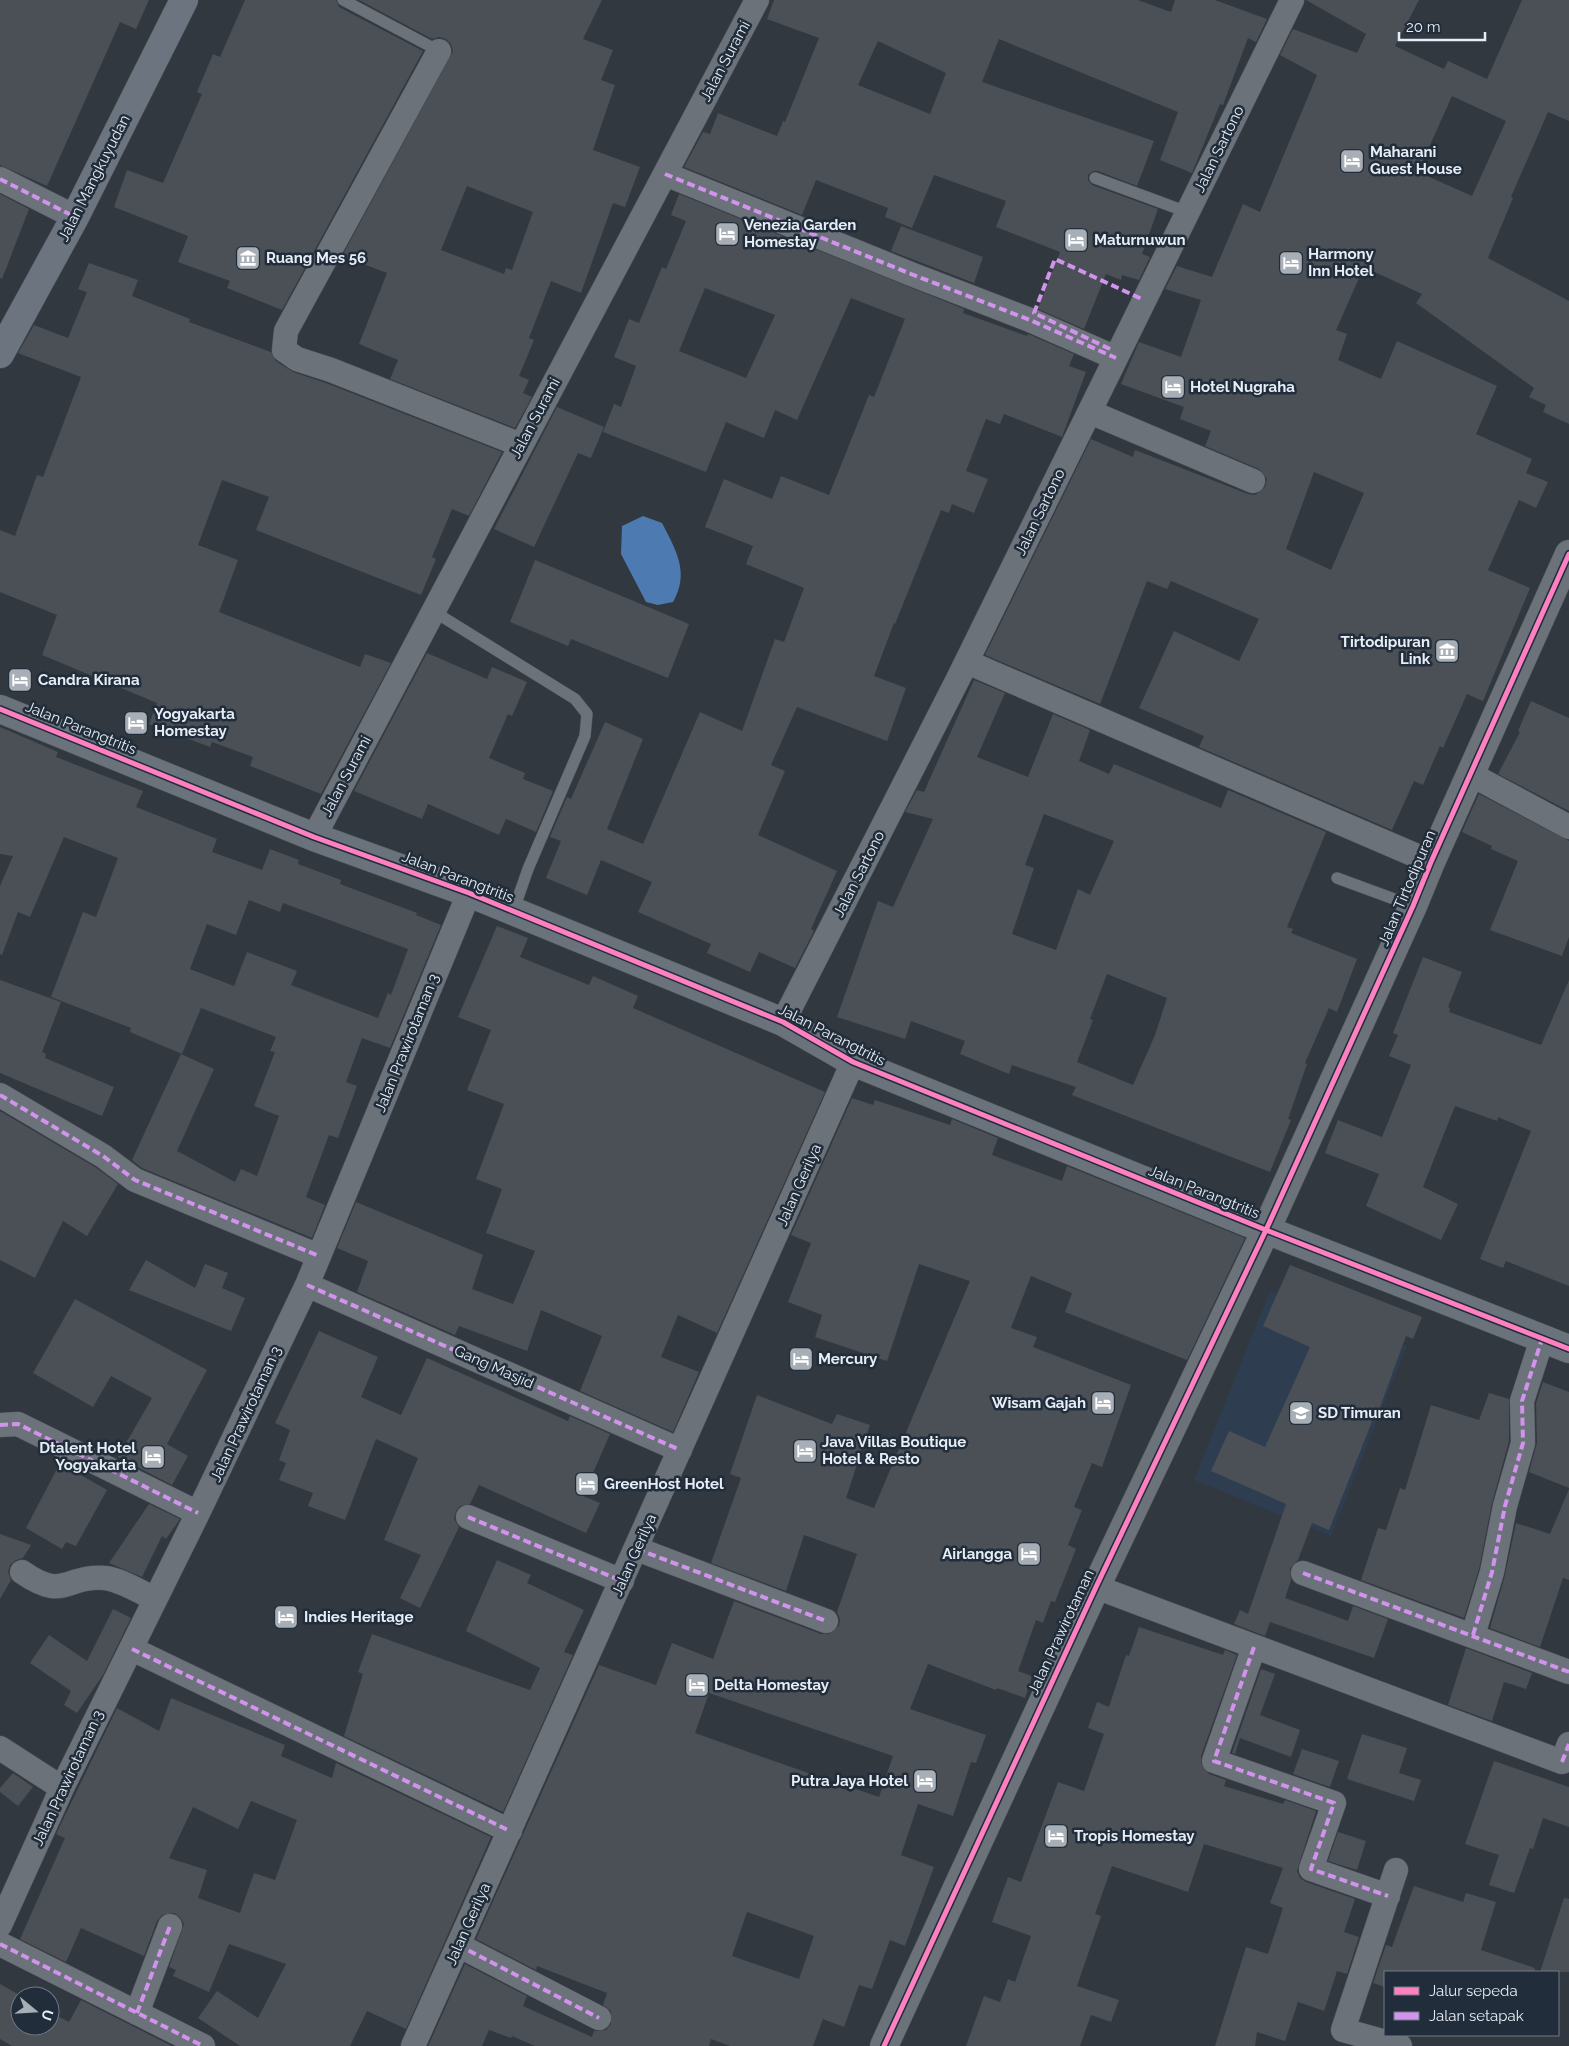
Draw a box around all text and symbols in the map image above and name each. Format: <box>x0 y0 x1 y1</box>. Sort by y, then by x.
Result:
scale bar <box>1399 10 1485 42</box>
street label: Jalan Surami <box>696 18 754 104</box>
text: 20 m <box>1406 18 1441 36</box>
street label: Jalan Sartono <box>1190 103 1248 195</box>
street label: Jalan Mangkuyudan <box>54 112 134 244</box>
place label: Maharani Guest House <box>1370 143 1462 178</box>
hotel icon: Maharani Guest House <box>1339 148 1365 174</box>
place label: Venezia Garden Homestay <box>744 216 856 251</box>
hotel icon: Venezia Garden Homestay <box>714 221 740 247</box>
hotel icon: Maturnuwun <box>1063 227 1089 253</box>
place label: Maturnuwun <box>1094 231 1185 249</box>
museum icon: Ruang Mes 56 <box>235 245 261 271</box>
place label: Harmony Inn Hotel <box>1308 245 1374 280</box>
place label: Ruang Mes 56 <box>266 249 366 267</box>
hotel icon: Harmony Inn Hotel <box>1278 250 1304 276</box>
hotel icon: Hotel Nugraha <box>1160 374 1186 400</box>
street label: Jalan Surami <box>506 375 564 461</box>
place label: Hotel Nugraha <box>1190 378 1295 396</box>
street label: Jalan Sartono <box>1011 466 1069 558</box>
place label: Tirtodipuran Link <box>1341 633 1431 668</box>
museum icon: Tirtodipuran Link <box>1434 638 1460 664</box>
hotel icon: Candra Kirana <box>7 667 33 693</box>
place label: Candra Kirana <box>38 671 140 689</box>
street label: Jalan Parangtritis <box>23 698 139 758</box>
place label: Yogyakarta Homestay <box>154 705 235 740</box>
hotel icon: Yogyakarta Homestay <box>123 710 149 736</box>
street label: Jalan Surami <box>317 733 375 819</box>
street label: Jalan Tirtodipuran <box>1374 827 1440 949</box>
street label: Jalan Sartono <box>830 828 888 920</box>
street label: Jalan Parangtritis <box>400 847 516 907</box>
street label: Jalan Prawirotaman 3 <box>371 971 443 1115</box>
street label: Jalan Parangtritis <box>775 1000 889 1070</box>
street label: Jalan Gerilya <box>773 1141 825 1229</box>
street label: Jalan Parangtritis <box>1146 1162 1262 1222</box>
street label: Gang Masjid <box>451 1341 537 1393</box>
street label: Jalan Prawirotaman 3 <box>207 1343 285 1485</box>
hotel icon: Mercury <box>788 1346 814 1372</box>
place label: Mercury <box>818 1350 878 1368</box>
hotel icon: Wisam Gajah <box>1090 1390 1116 1416</box>
place label: Wisam Gajah <box>992 1394 1086 1412</box>
school or university icon: SD Timuran <box>1288 1400 1314 1426</box>
place label: SD Timuran <box>1318 1404 1401 1422</box>
place label: Java Villas Boutique Hotel & Resto <box>822 1433 966 1468</box>
hotel icon: Java Villas Boutique Hotel & Resto <box>792 1438 818 1464</box>
place label: Dtalent Hotel Yogyakarta <box>39 1439 136 1474</box>
hotel icon: Dtalent Hotel Yogyakarta <box>140 1444 166 1470</box>
hotel icon: GreenHost Hotel <box>574 1471 600 1497</box>
place label: GreenHost Hotel <box>604 1475 724 1493</box>
street label: Jalan Gerilya <box>608 1511 660 1599</box>
hotel icon: Airlangga <box>1016 1541 1042 1567</box>
place label: Airlangga <box>942 1545 1012 1563</box>
street label: Jalan Prawirotaman <box>1024 1567 1098 1697</box>
hotel icon: Indies Heritage <box>273 1604 299 1630</box>
place label: Indies Heritage <box>304 1608 413 1626</box>
hotel icon: Delta Homestay <box>684 1672 710 1698</box>
place label: Delta Homestay <box>714 1676 830 1694</box>
street label: Jalan Prawirotaman 3 <box>29 1707 107 1849</box>
hotel icon: Putra Jaya Hotel <box>912 1768 938 1794</box>
place label: Putra Jaya Hotel <box>791 1772 908 1790</box>
hotel icon: Tropis Homestay <box>1043 1823 1069 1849</box>
place label: Tropis Homestay <box>1074 1827 1195 1845</box>
street label: Jalan Gerilya <box>442 1880 494 1968</box>
legend <box>1384 1971 1559 2036</box>
text: Jalur sepeda <box>1429 1982 1518 2000</box>
north arrow <box>10 1986 60 2036</box>
text: Jalan setapak <box>1429 2007 1524 2025</box>
text: U <box>38 2008 57 2022</box>

